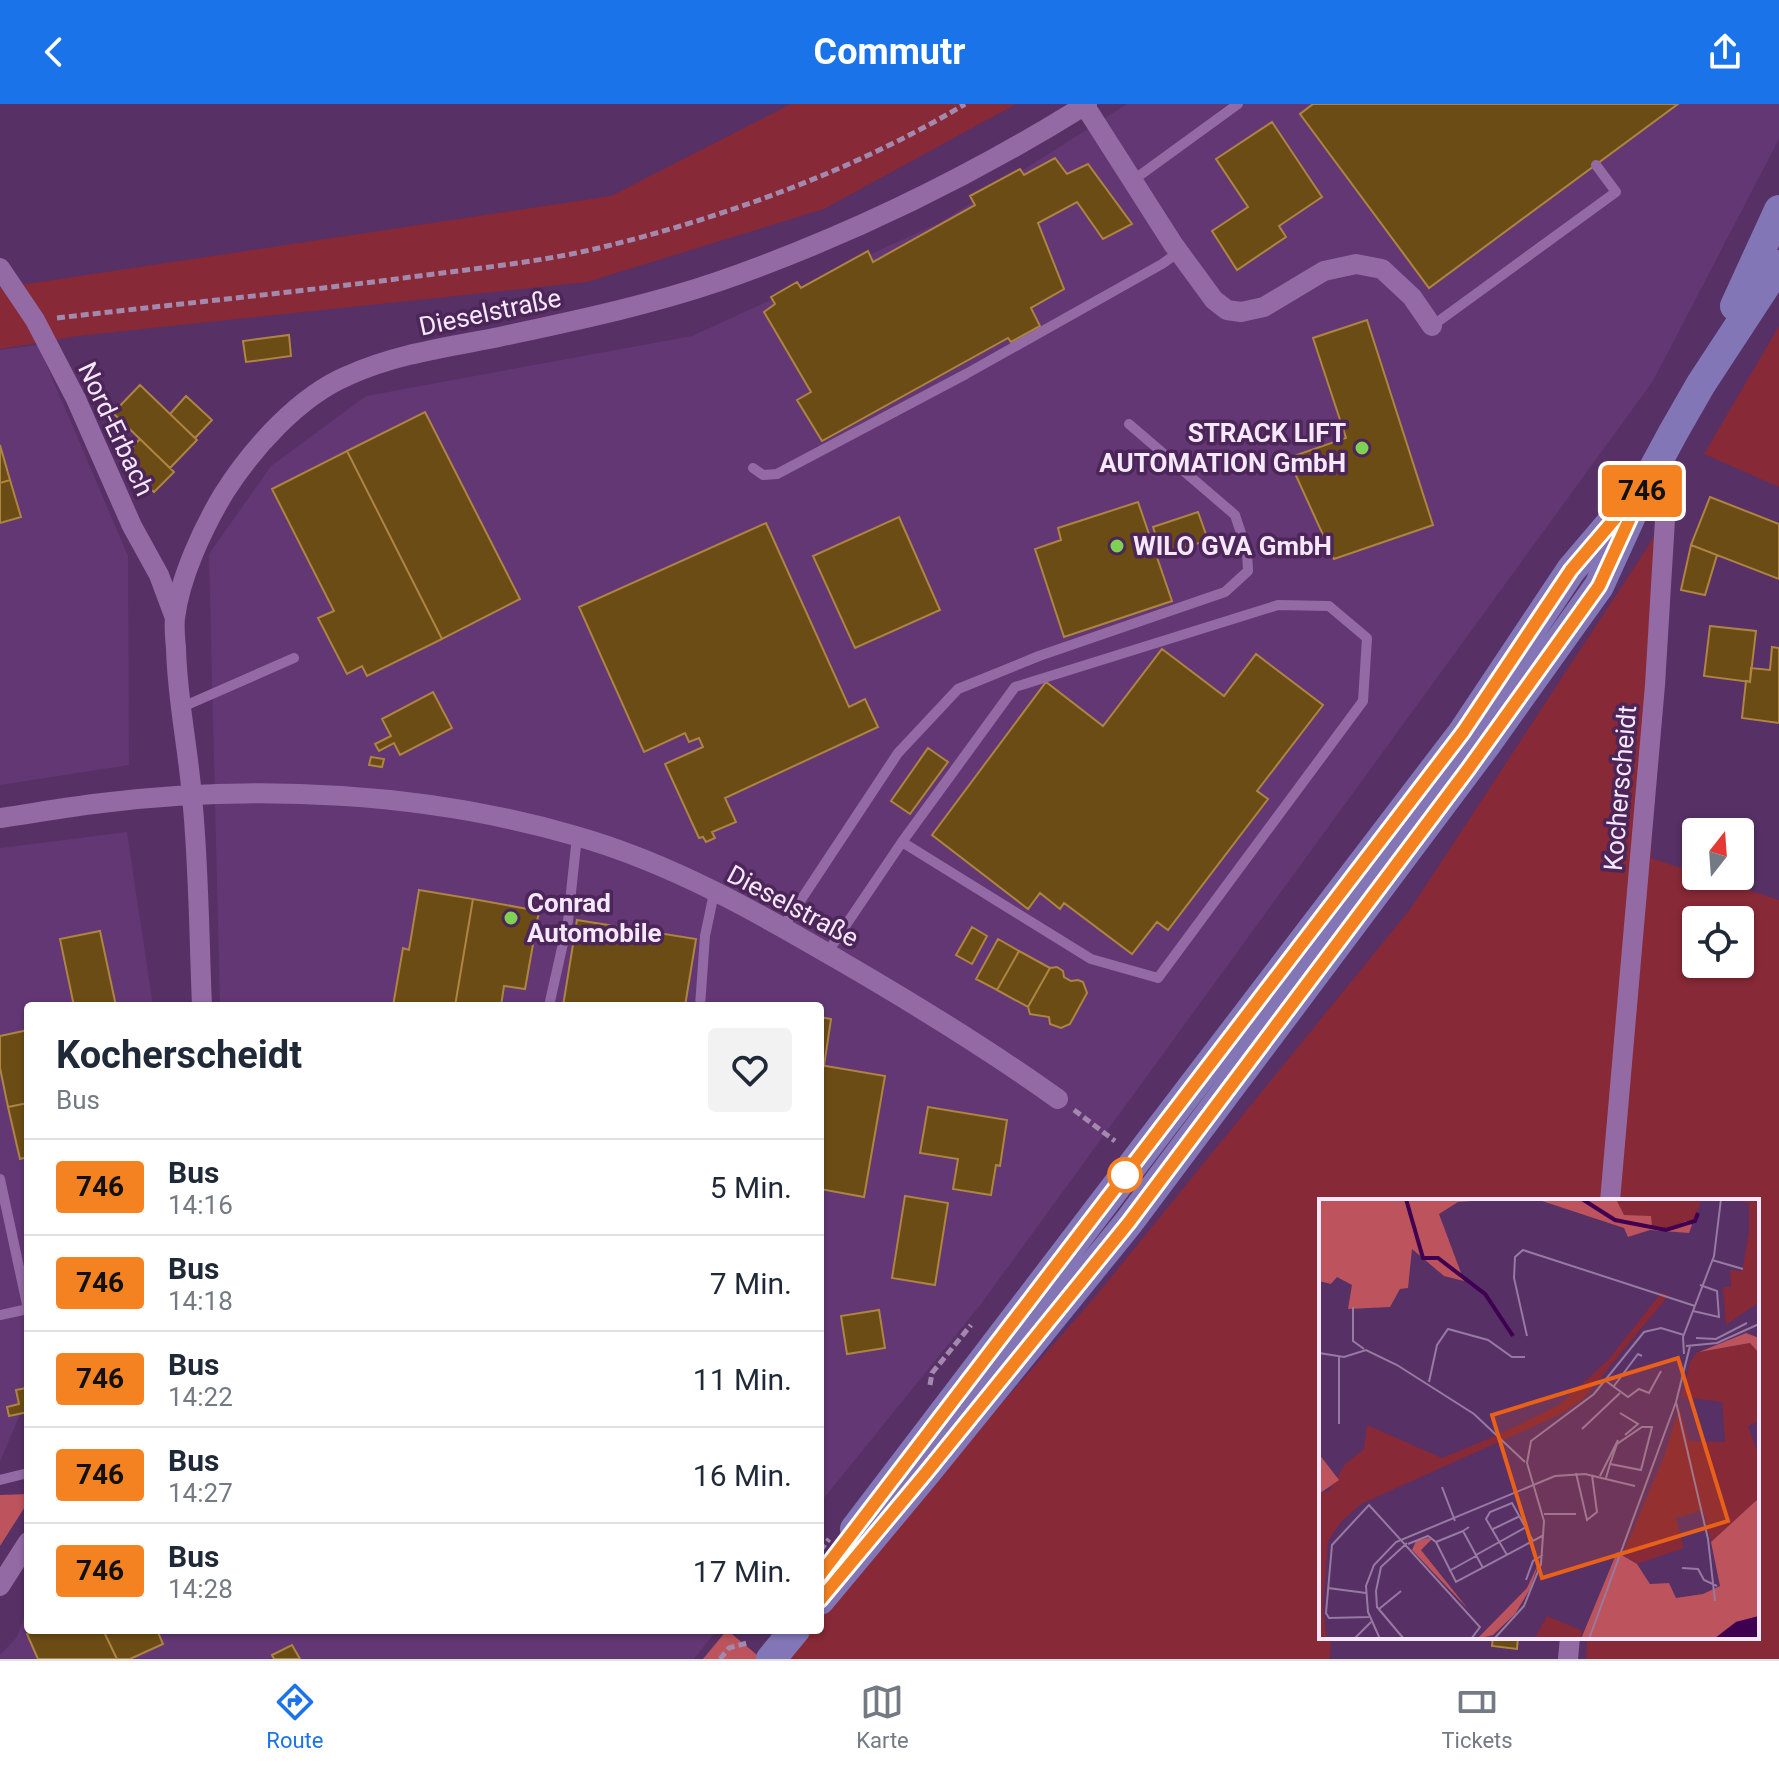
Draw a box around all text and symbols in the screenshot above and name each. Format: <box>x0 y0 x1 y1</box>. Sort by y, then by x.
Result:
icon: back <box>32 30 76 74</box>
icon: share <box>1703 30 1747 74</box>
text: Commutr <box>814 31 965 73</box>
street label: Dieselstraße <box>416 282 564 342</box>
street label: Nord-Erbach <box>72 357 160 501</box>
place label: STRACK LIFT AUTOMATION GmbH <box>1099 418 1346 478</box>
marker: STRACK LIFT AUTOMATION GmbH <box>1353 439 1371 457</box>
line badge: 746 <box>1596 465 1688 517</box>
text: 746 <box>1618 474 1666 507</box>
place label: WILO GVA GmbH <box>1133 531 1332 561</box>
marker: WILO GVA GmbH <box>1108 537 1126 555</box>
street label: Kocherscheidt <box>1598 704 1642 872</box>
north arrow <box>1682 818 1754 890</box>
map controls <box>1682 818 1754 978</box>
street label: Dieselstraße <box>722 859 864 953</box>
place label: Conrad Automobile <box>527 888 662 948</box>
button: locate <box>1682 906 1754 978</box>
marker: Conrad Automobile <box>502 909 520 927</box>
button: heart <box>708 1028 792 1112</box>
text: Kocherscheidt <box>56 1033 302 1077</box>
text: Bus <box>56 1085 100 1115</box>
text: Bus <box>168 1155 219 1190</box>
unlabelled marker <box>1108 1158 1142 1192</box>
text: 746 <box>76 1170 124 1203</box>
text: 5 Min. <box>710 1170 792 1205</box>
text: 14:16 <box>168 1190 233 1220</box>
inset map <box>1319 1199 1759 1639</box>
text: Bus <box>168 1251 219 1286</box>
text: 746 <box>76 1266 124 1299</box>
text: 7 Min. <box>710 1266 792 1301</box>
text: 14:18 <box>168 1286 233 1316</box>
text: Bus <box>168 1347 219 1382</box>
text: 746 <box>76 1362 124 1395</box>
text: 11 Min. <box>693 1362 792 1397</box>
text: 14:22 <box>168 1382 233 1412</box>
text: Bus <box>168 1443 219 1478</box>
text: 746 <box>76 1458 124 1491</box>
text: 16 Min. <box>693 1458 792 1493</box>
text: 14:27 <box>168 1478 233 1508</box>
text: Bus <box>168 1539 219 1574</box>
text: 746 <box>76 1554 124 1587</box>
text: 17 Min. <box>693 1554 792 1589</box>
text: 14:28 <box>168 1574 233 1604</box>
tab: Route <box>266 1680 323 1753</box>
tab: Karte <box>856 1680 909 1753</box>
tab: Tickets <box>1441 1680 1513 1753</box>

